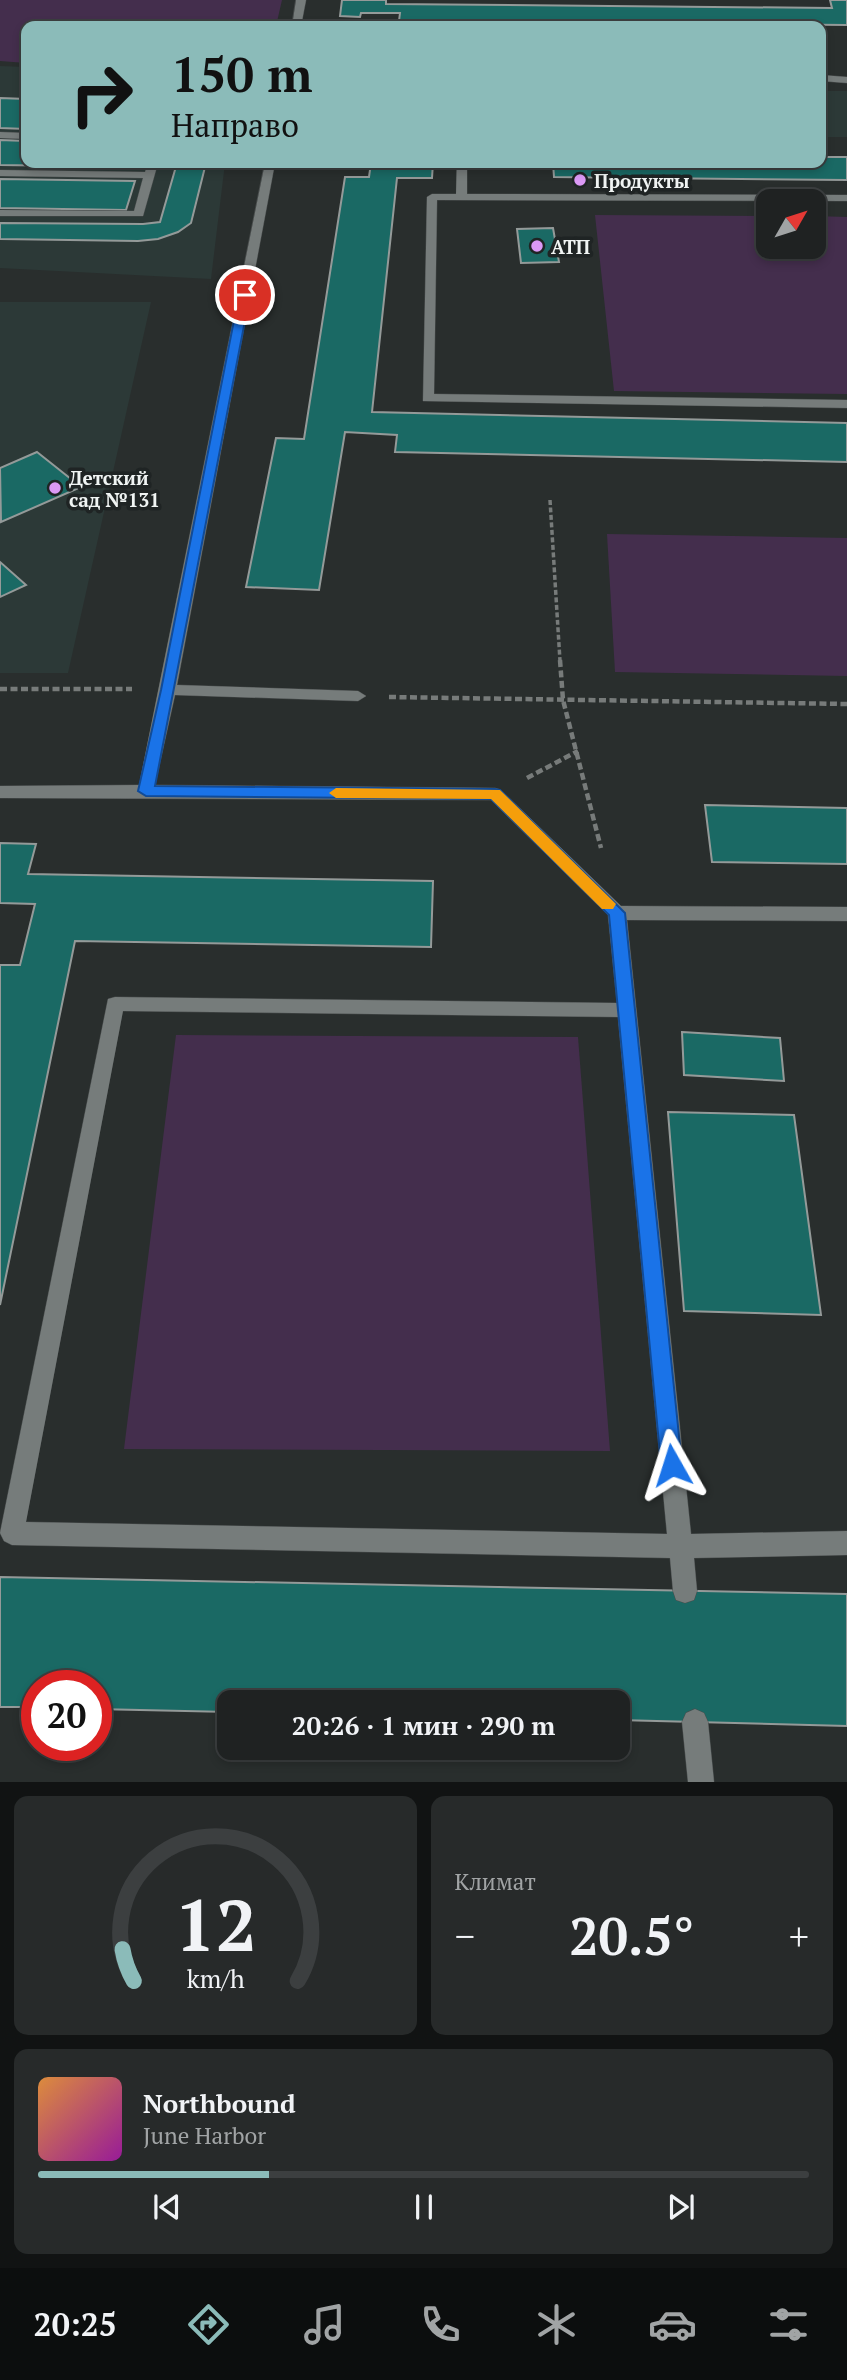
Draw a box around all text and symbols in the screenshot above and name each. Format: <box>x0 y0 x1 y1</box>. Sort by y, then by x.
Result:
text: 150 m <box>171 41 313 106</box>
icon: right <box>56 49 147 140</box>
text: Направо <box>171 104 299 146</box>
place label: Продукты <box>594 168 690 193</box>
marker: Продукты <box>572 172 588 188</box>
north arrow <box>756 189 826 259</box>
map controls <box>756 189 826 259</box>
place label: АТП <box>551 234 591 259</box>
marker: АТП <box>529 238 545 254</box>
pin <box>215 265 275 325</box>
icon: arrive <box>226 276 264 314</box>
place label: Детский сад №131 <box>69 465 160 512</box>
marker: Детский сад №131 <box>47 480 63 496</box>
position arrow <box>635 1428 709 1502</box>
speed limit sign: 20 <box>21 1670 112 1761</box>
text: 20:26 · 1 мин · 290 m <box>292 1708 555 1742</box>
text: Климат <box>455 1866 536 1897</box>
text: 12 <box>174 1876 256 1973</box>
text: 20.5° <box>569 1901 694 1970</box>
text: − <box>455 1911 475 1961</box>
text: + <box>789 1911 809 1961</box>
text: km/h <box>186 1962 244 1995</box>
text: Northbound <box>143 2086 296 2120</box>
text: June Harbor <box>143 2120 266 2151</box>
icon: previous <box>148 2188 186 2226</box>
icon: pause <box>405 2188 443 2226</box>
icon: next <box>662 2188 700 2226</box>
icon: directions <box>184 2300 233 2349</box>
icon: music <box>300 2300 349 2349</box>
icon: phone <box>416 2300 465 2349</box>
icon: climate <box>532 2300 581 2349</box>
icon: car <box>648 2300 697 2349</box>
icon: filters <box>764 2300 813 2349</box>
text: 20:25 <box>34 2303 117 2345</box>

